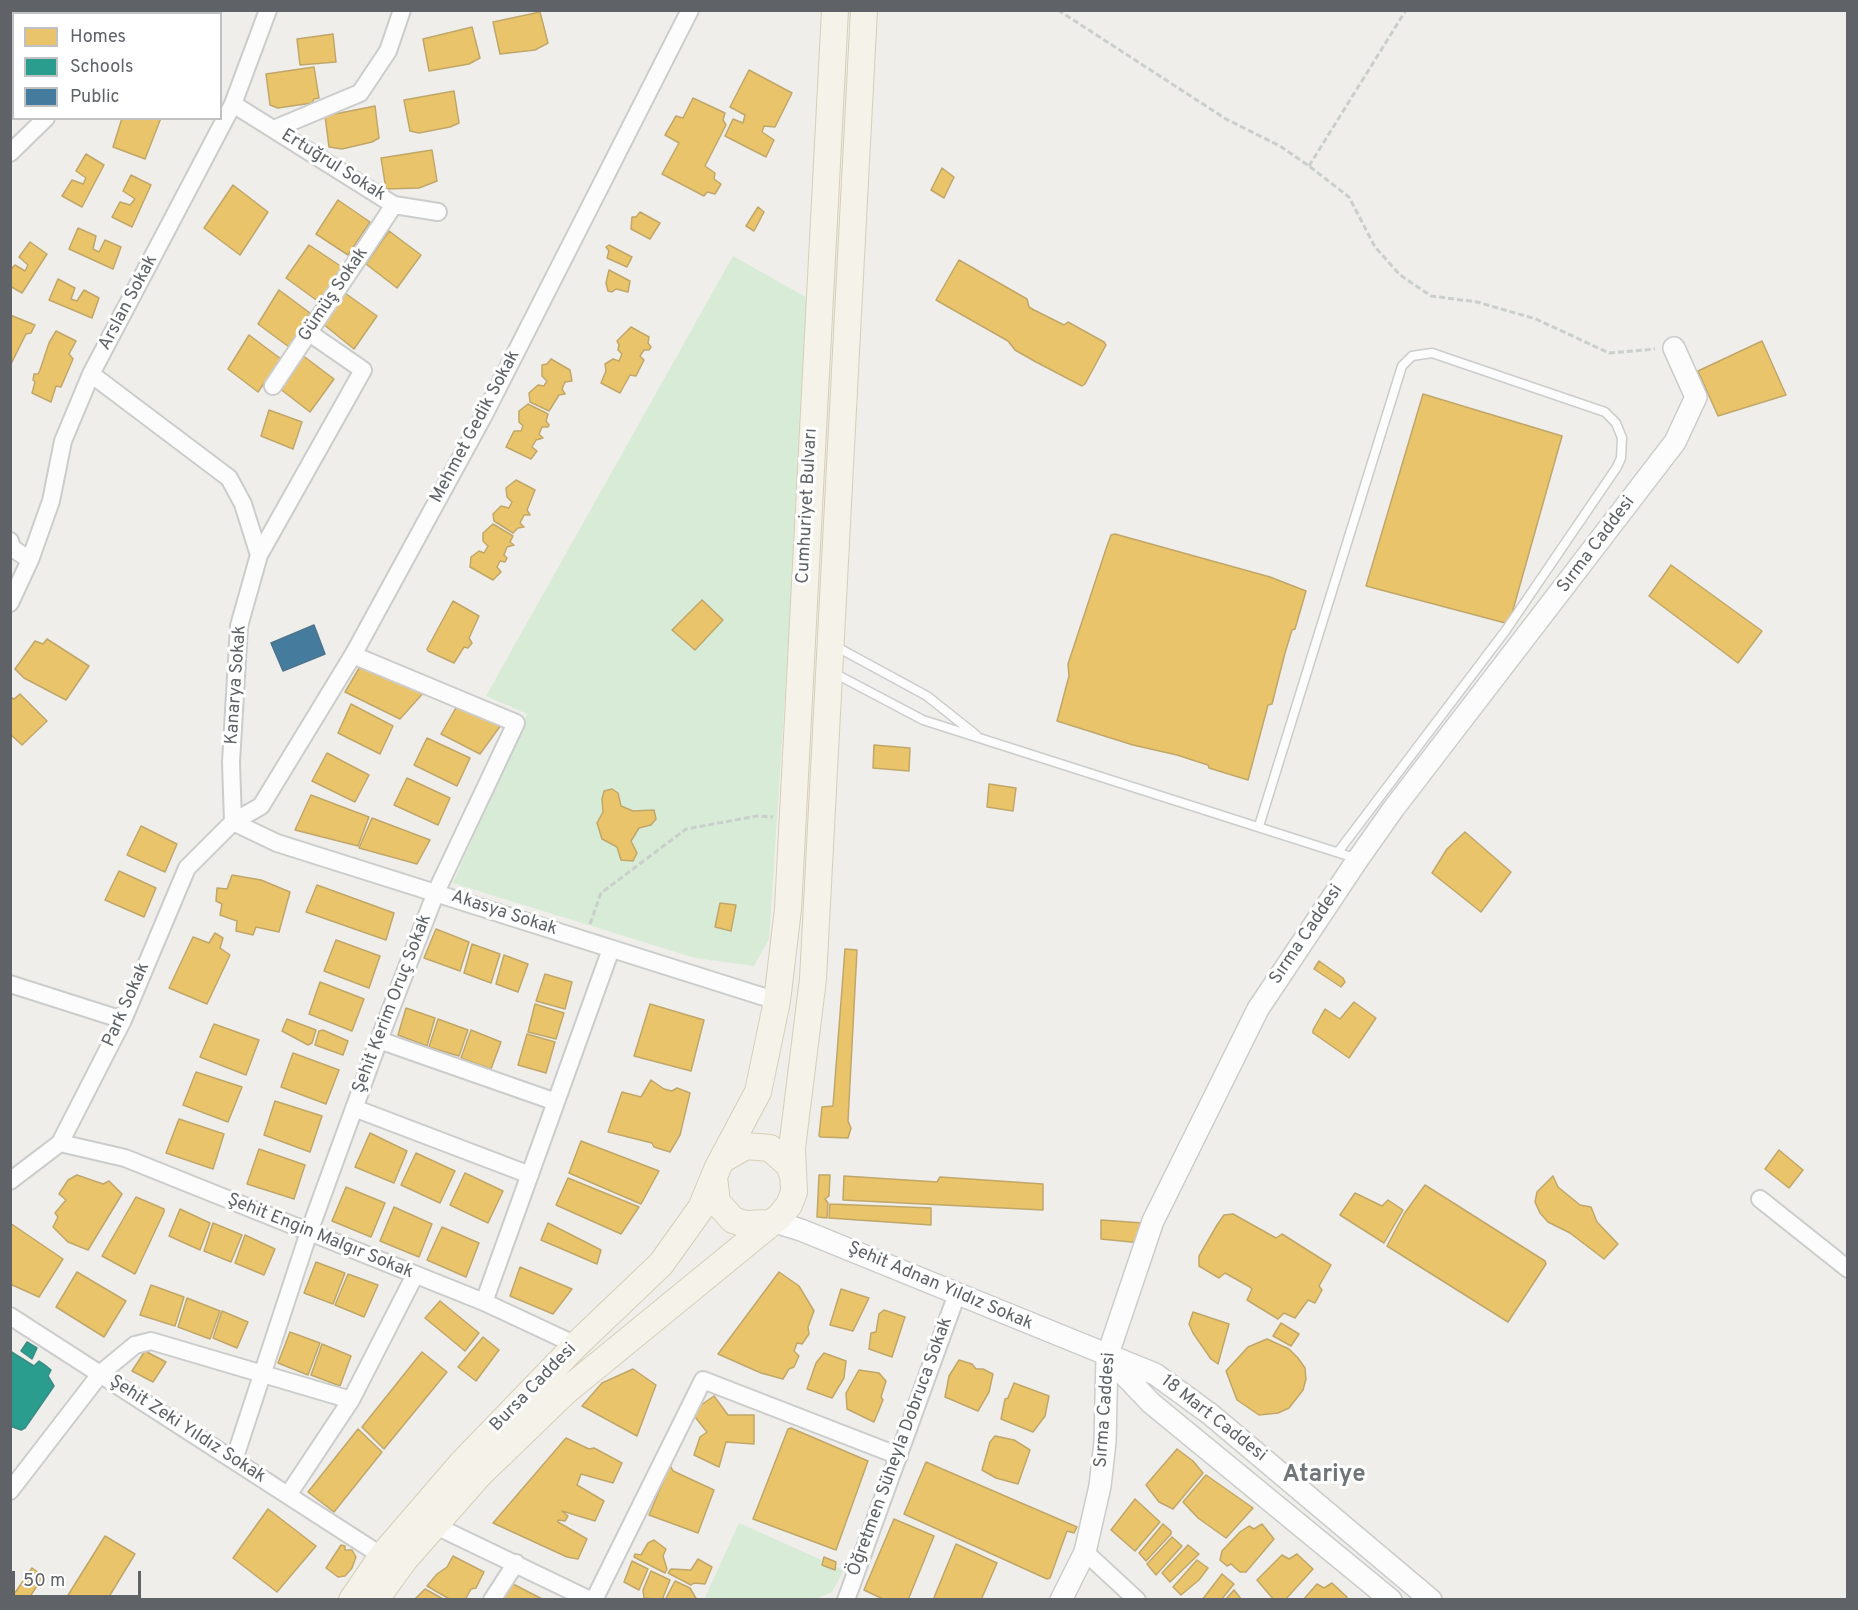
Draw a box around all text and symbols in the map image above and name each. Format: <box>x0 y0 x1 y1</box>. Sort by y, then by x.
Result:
legend <box>12 12 222 120</box>
text: Homes <box>70 26 126 49</box>
text: Schools <box>70 56 133 79</box>
text: Public <box>70 86 120 109</box>
street label: Ertuğrul Sokak <box>277 125 389 207</box>
street label: Gümüş Sokak <box>295 244 373 346</box>
street label: Arslan Sokak <box>95 252 163 354</box>
street label: Mehmet Gedik Sokak <box>427 347 525 507</box>
street label: Cumhuriyet Bulvarı <box>793 428 823 584</box>
street label: Sırma Caddesi <box>1554 492 1640 598</box>
street label: Kanarya Sokak <box>222 624 252 746</box>
street label: Sırma Caddesi <box>1266 881 1348 989</box>
street label: Akasya Sokak <box>448 887 560 941</box>
street label: Şehit Kerim Oruç Sokak <box>349 911 437 1097</box>
street label: Park Sokak <box>99 959 155 1051</box>
street label: Şehit Engin Malgır Sokak <box>224 1190 416 1284</box>
street label: Şehit Adnan Yıldız Sokak <box>844 1238 1036 1336</box>
street label: Öğretmen Süheyla Dobruca Sokak <box>844 1315 958 1579</box>
street label: Bursa Caddesi <box>486 1339 582 1437</box>
street label: Sırma Caddesi <box>1091 1352 1121 1468</box>
street label: Şehit Zeki Yıldız Sokak <box>105 1371 269 1489</box>
street label: 18 Mart Caddesi <box>1156 1371 1270 1467</box>
district label: Atariye <box>1282 1462 1366 1490</box>
scale bar <box>15 1559 144 1597</box>
text: 50 m <box>23 1570 65 1593</box>

